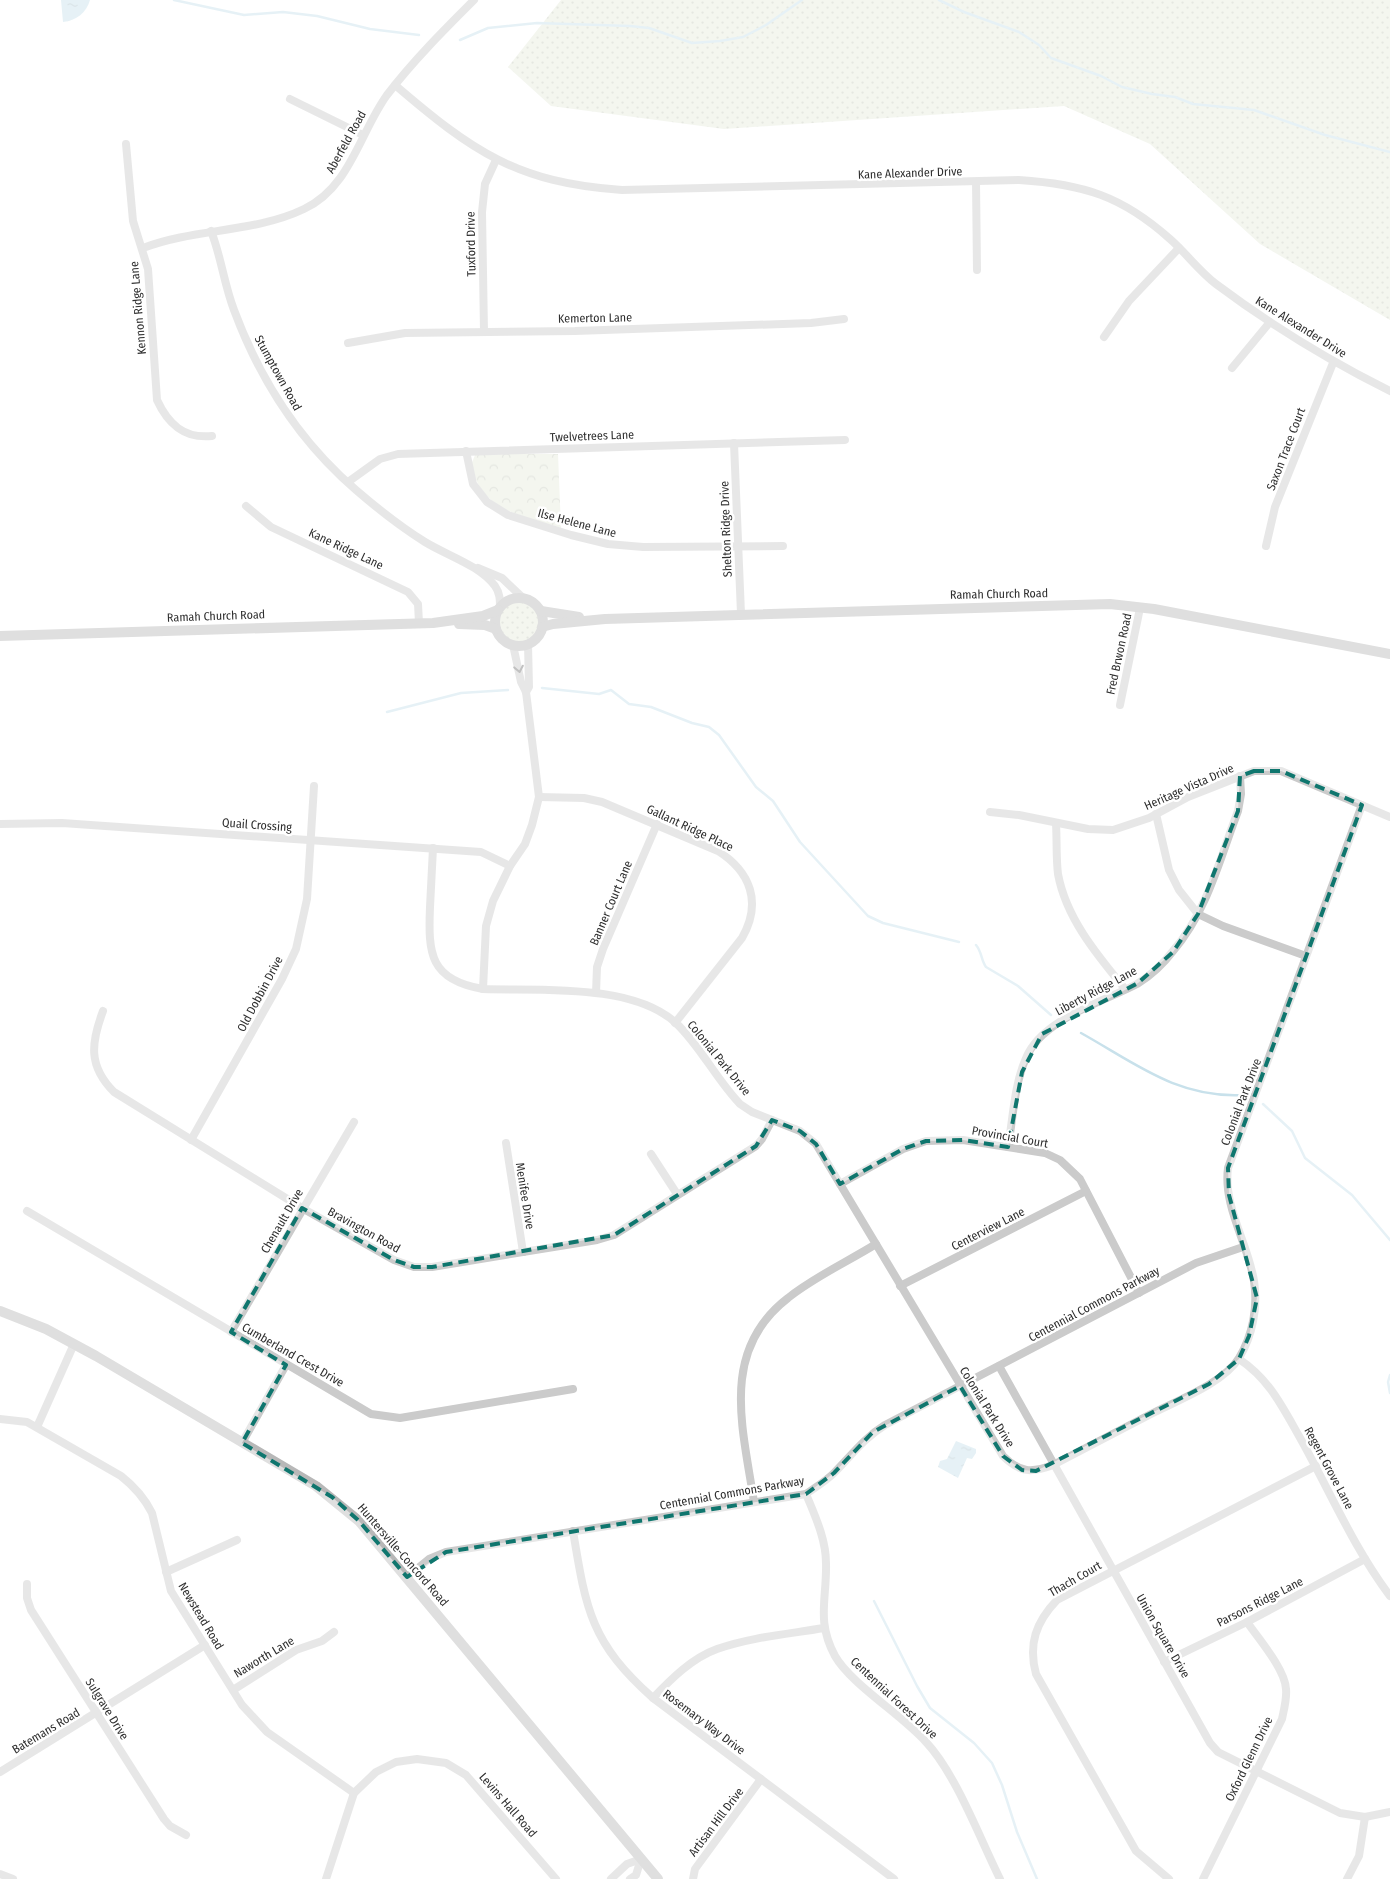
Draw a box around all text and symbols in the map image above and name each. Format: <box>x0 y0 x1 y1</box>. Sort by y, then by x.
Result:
street label: Aberfeld Road <box>323 108 369 176</box>
street label: Kane Alexander Drive <box>858 164 963 182</box>
street label: Tuxford Drive <box>463 211 479 277</box>
street label: Kennon Ridge Lane <box>127 261 149 355</box>
street label: Kane Alexander Drive <box>1253 293 1349 361</box>
street label: Kemerton Lane <box>558 310 632 326</box>
street label: Stumptown Road <box>252 333 304 413</box>
street label: Saxon Trace Court <box>1264 406 1308 492</box>
street label: Twelvetrees Lane <box>550 428 634 444</box>
street label: Shelton Ridge Drive <box>717 481 735 577</box>
street label: Ilse Helene Lane <box>536 506 618 540</box>
street label: Kane Ridge Lane <box>306 526 386 572</box>
street label: Ramah Church Road <box>950 586 1048 602</box>
street label: Ramah Church Road <box>167 607 265 625</box>
street label: Fred Brwon Road <box>1104 612 1134 696</box>
one-way arrow <box>513 664 523 673</box>
street label: Heritage Vista Drive <box>1142 761 1236 813</box>
street label: Gallant Ridge Place <box>644 802 736 854</box>
street label: Quail Crossing <box>222 816 293 834</box>
street label: Banner Court Lane <box>587 858 635 948</box>
street label: Old Dobbin Drive <box>234 954 286 1034</box>
street label: Liberty Ridge Lane <box>1053 964 1139 1018</box>
street label: Colonial Park Drive <box>685 1018 753 1098</box>
street label: Colonial Park Drive <box>1218 1056 1264 1148</box>
street label: Provincial Court <box>971 1123 1049 1151</box>
street label: Menifee Drive <box>513 1162 537 1230</box>
street label: Chenault Drive <box>258 1186 306 1256</box>
street label: Bravington Road <box>325 1204 403 1256</box>
street label: Centerview Lane <box>949 1205 1027 1253</box>
street label: Centennial Commons Parkway <box>1026 1263 1163 1345</box>
street label: Cumberland Crest Drive <box>240 1320 347 1390</box>
street label: Colonial Park Drive <box>957 1364 1017 1450</box>
street label: Regent Grove Lane <box>1301 1424 1357 1512</box>
street label: Centennial Commons Parkway <box>659 1473 806 1513</box>
street label: Huntersville-Concord Road <box>355 1501 451 1609</box>
street label: Thach Court <box>1046 1558 1104 1600</box>
street label: Parsons Ridge Lane <box>1215 1574 1305 1630</box>
street label: Newstead Road <box>175 1580 227 1652</box>
street label: Union Square Drive <box>1133 1592 1193 1680</box>
street label: Naworth Lane <box>231 1633 297 1680</box>
street label: Centennial Forest Drive <box>848 1654 940 1742</box>
street label: Sulgrave Drive <box>83 1676 132 1742</box>
street label: Rosemary Way Drive <box>660 1687 748 1757</box>
street label: Batemans Road <box>10 1705 82 1757</box>
street label: Oxford Glenn Drive <box>1222 1714 1276 1804</box>
street label: Levins Hall Road <box>476 1770 540 1840</box>
street label: Artisan Hill Drive <box>686 1785 746 1859</box>

